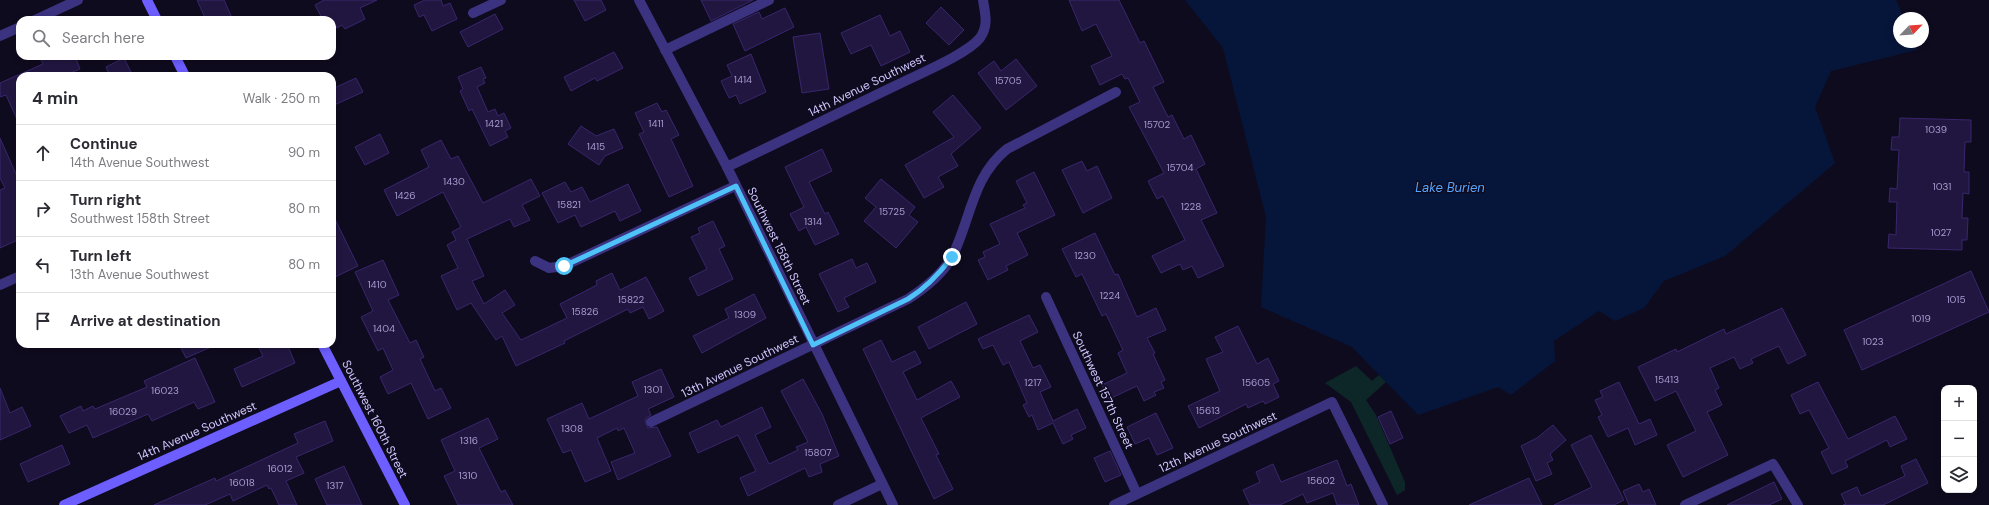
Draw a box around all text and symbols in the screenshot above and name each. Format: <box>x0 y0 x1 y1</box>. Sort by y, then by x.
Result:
north arrow <box>1893 12 1929 48</box>
search box <box>16 16 336 60</box>
icon: search <box>30 27 52 49</box>
text: Search here <box>62 28 145 48</box>
street label: 14th Avenue Southwest <box>806 50 929 120</box>
house number: 1414 <box>734 73 752 86</box>
house number: 15705 <box>994 74 1022 87</box>
text: 4 min <box>32 87 78 109</box>
text: Walk · 250 m <box>243 90 320 107</box>
house number: 1421 <box>485 117 503 130</box>
house number: 1411 <box>648 117 664 130</box>
house number: 15702 <box>1144 118 1171 131</box>
house number: 1039 <box>1925 123 1947 136</box>
text: Continue <box>70 134 138 154</box>
house number: 1415 <box>587 140 605 153</box>
icon: ahead <box>32 142 54 164</box>
text: 90 m <box>288 144 320 161</box>
text: 14th Avenue Southwest <box>70 154 209 171</box>
house number: 15704 <box>1166 161 1194 174</box>
house number: 1430 <box>443 175 465 188</box>
water label: Lake Burien <box>1415 179 1485 196</box>
house number: 1031 <box>1933 180 1951 193</box>
street label: Southwest 158th Street <box>744 184 815 308</box>
house number: 1426 <box>394 189 416 202</box>
text: Turn right <box>70 190 141 210</box>
icon: right <box>32 198 54 220</box>
house number: 15821 <box>557 198 581 211</box>
text: 80 m <box>288 200 320 217</box>
house number: 1228 <box>1181 200 1201 213</box>
house number: 15725 <box>879 205 905 218</box>
text: Southwest 158th Street <box>70 210 210 227</box>
house number: 1314 <box>804 215 822 228</box>
house number: 1027 <box>1931 226 1951 239</box>
text: Turn left <box>70 246 131 266</box>
route end <box>943 248 961 266</box>
house number: 1230 <box>1074 249 1096 262</box>
icon: left <box>32 254 54 276</box>
text: 80 m <box>288 256 320 273</box>
route start <box>555 257 573 275</box>
text: 13th Avenue Southwest <box>70 266 209 283</box>
house number: 1410 <box>367 278 387 291</box>
house number: 1224 <box>1100 289 1120 302</box>
house number: 15822 <box>618 293 645 306</box>
house number: 1015 <box>1946 293 1966 306</box>
house number: 15826 <box>571 305 599 318</box>
house number: 1309 <box>734 308 756 321</box>
icon: arrive <box>32 310 54 332</box>
text: Arrive at destination <box>70 311 221 331</box>
house number: 1019 <box>1911 312 1931 325</box>
house number: 1404 <box>373 322 395 335</box>
street label: Southwest 157th Street <box>1069 329 1137 452</box>
street label: 13th Avenue Southwest <box>679 331 801 401</box>
house number: 1023 <box>1862 335 1884 348</box>
street label: Southwest 160th Street <box>338 357 412 481</box>
house number: 15413 <box>1655 373 1679 386</box>
house number: 1217 <box>1024 376 1042 389</box>
house number: 15605 <box>1242 376 1270 389</box>
house number: 1301 <box>644 383 663 396</box>
house number: 16023 <box>151 384 179 397</box>
map controls <box>1941 385 1977 493</box>
button: + <box>1941 385 1977 421</box>
street label: 14th Avenue Southwest <box>135 397 259 464</box>
house number: 15613 <box>1196 404 1220 417</box>
house number: 16029 <box>109 405 137 418</box>
street label: 12th Avenue Southwest <box>1157 408 1280 476</box>
button: − <box>1941 421 1977 457</box>
house number: 1308 <box>561 422 583 435</box>
house number: 1316 <box>460 434 478 447</box>
house number: 15807 <box>804 446 832 459</box>
button: layers <box>1941 457 1977 493</box>
house number: 16012 <box>267 462 293 475</box>
house number: 1310 <box>459 469 478 482</box>
house number: 15602 <box>1307 474 1335 487</box>
house number: 16018 <box>229 476 255 489</box>
house number: 1317 <box>326 479 344 492</box>

